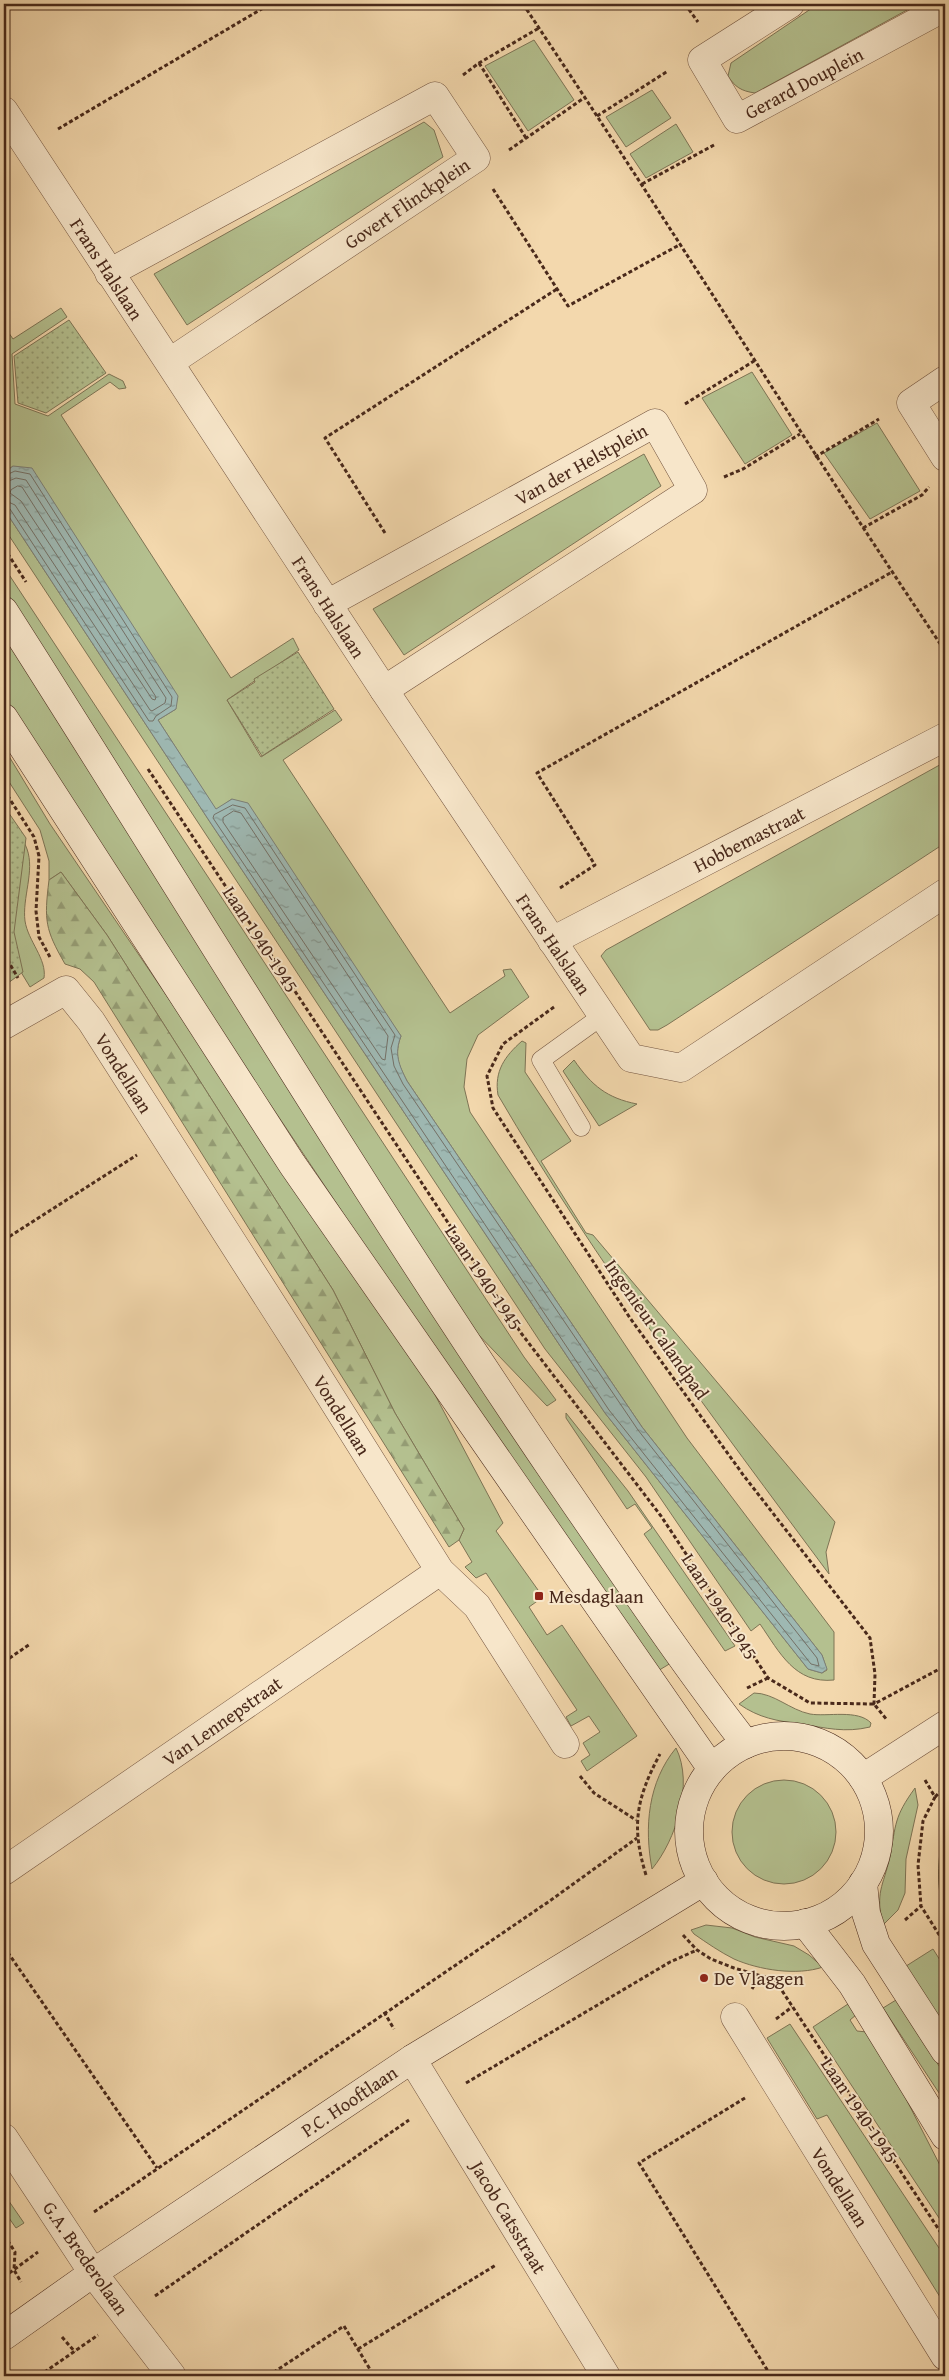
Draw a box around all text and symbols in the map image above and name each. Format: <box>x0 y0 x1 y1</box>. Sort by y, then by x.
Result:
street label: Gerard Douplein <box>740 40 869 126</box>
street label: Govert Flinckplein <box>339 150 476 255</box>
street label: Frans Halslaan <box>63 212 151 326</box>
street label: Van der Helstplein <box>510 416 653 512</box>
street label: Frans Halslaan <box>285 550 373 664</box>
street label: Hobbemastraat <box>688 799 810 879</box>
street label: Laan 1940-1945 <box>216 880 306 998</box>
street label: Frans Halslaan <box>510 888 598 1000</box>
street label: Vondellaan <box>88 1027 160 1119</box>
street label: Laan 1940-1945 <box>438 1219 530 1335</box>
street label: Ingenieur Calandpad <box>598 1253 717 1406</box>
street label: Vondellaan <box>306 1369 378 1461</box>
street label: Laan 1940-1945 <box>675 1547 765 1665</box>
place label: Mesdaglaan <box>549 1582 644 1610</box>
marker: Mesdaglaan <box>533 1590 545 1602</box>
street label: Van Lennepstraat <box>156 1669 288 1773</box>
place label: De Vlaggen <box>714 1964 804 1992</box>
marker: De Vlaggen <box>698 1972 710 1984</box>
street label: Laan 1940-1945 <box>814 2052 906 2168</box>
street label: P.C. Hooftlaan <box>295 2058 403 2144</box>
street label: Vondellaan <box>804 2141 876 2233</box>
street label: Jacob Catsstraat <box>463 2154 554 2279</box>
street label: G.A. Brederolaan <box>36 2195 136 2321</box>

